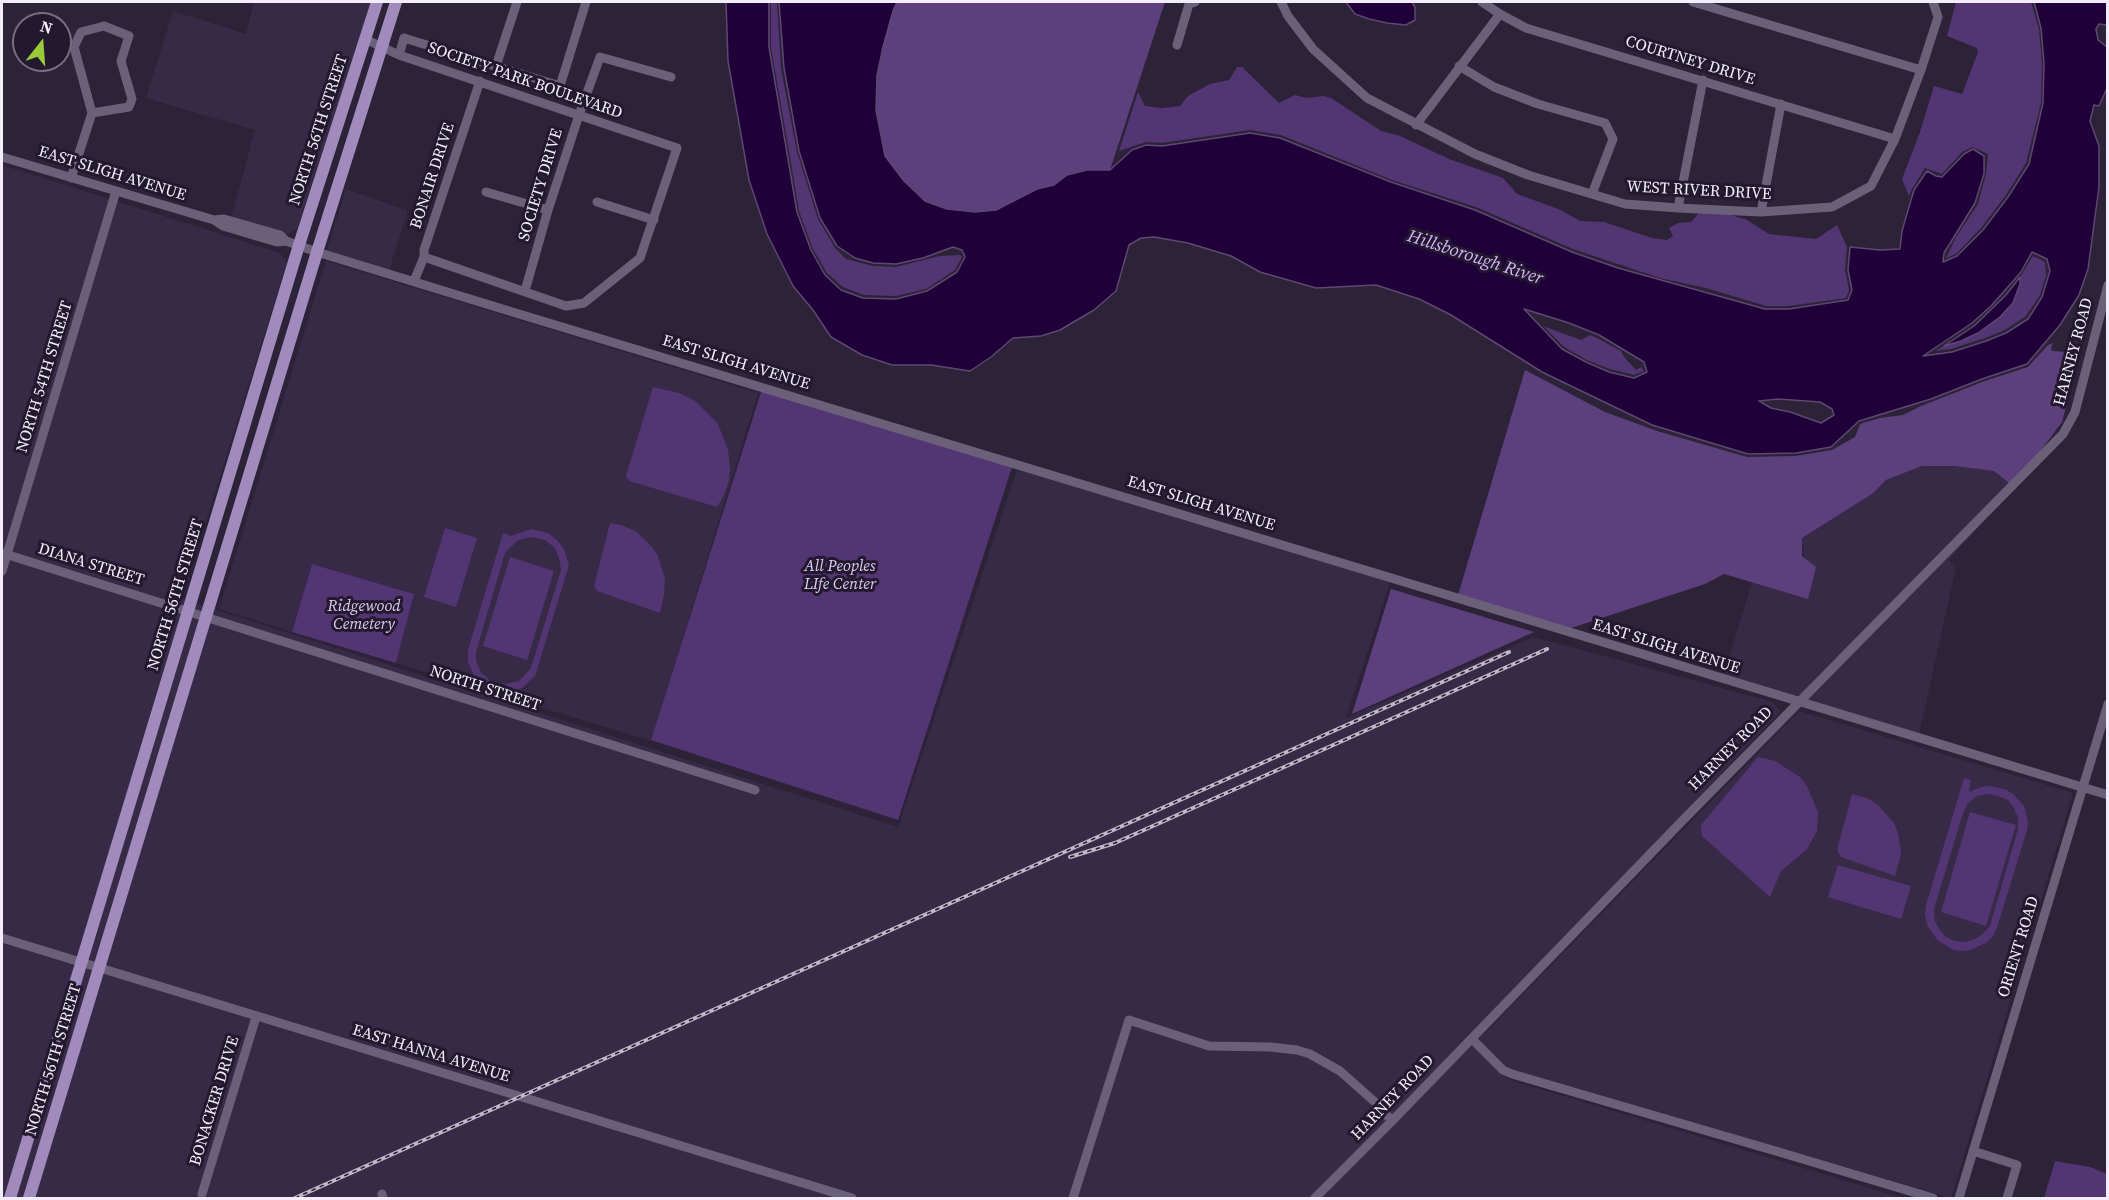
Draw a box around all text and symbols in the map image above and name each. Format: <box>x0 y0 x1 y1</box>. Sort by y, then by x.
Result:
north arrow <box>12 12 72 72</box>
text: N <box>38 14 55 39</box>
street label: COURTNEY DRIVE <box>1623 32 1757 90</box>
street label: SOCIETY PARK BOULEVARD <box>425 39 625 123</box>
street label: NORTH 56TH STREET <box>286 52 352 208</box>
street label: BONAIR DRIVE <box>407 121 459 231</box>
street label: SOCIETY DRIVE <box>515 126 567 244</box>
street label: EAST SLIGH AVENUE <box>36 142 188 206</box>
street label: WEST RIVER DRIVE <box>1626 178 1772 204</box>
water label: Hillsborough River <box>1404 226 1546 290</box>
street label: HARNEY ROAD <box>2050 296 2098 408</box>
street label: NORTH 54TH STREET <box>13 299 77 455</box>
street label: EAST SLIGH AVENUE <box>660 331 812 395</box>
street label: EAST SLIGH AVENUE <box>1125 472 1277 536</box>
street label: NORTH 56TH STREET <box>144 517 208 673</box>
street label: DIANA STREET <box>36 540 146 590</box>
park label: All Peoples LIfe Center <box>804 557 876 595</box>
park label: Ridgewood Cemetery <box>327 597 401 635</box>
street label: EAST SLIGH AVENUE <box>1590 615 1742 679</box>
street label: NORTH STREET <box>427 662 543 716</box>
street label: HARNEY ROAD <box>1685 703 1777 795</box>
street label: ORIENT ROAD <box>1995 894 2043 1000</box>
street label: NORTH 56TH STREET <box>22 982 86 1138</box>
street label: EAST HANNA AVENUE <box>350 1021 512 1087</box>
street label: BONACKER DRIVE <box>186 1034 244 1168</box>
street label: HARNEY ROAD <box>1348 1051 1438 1145</box>

